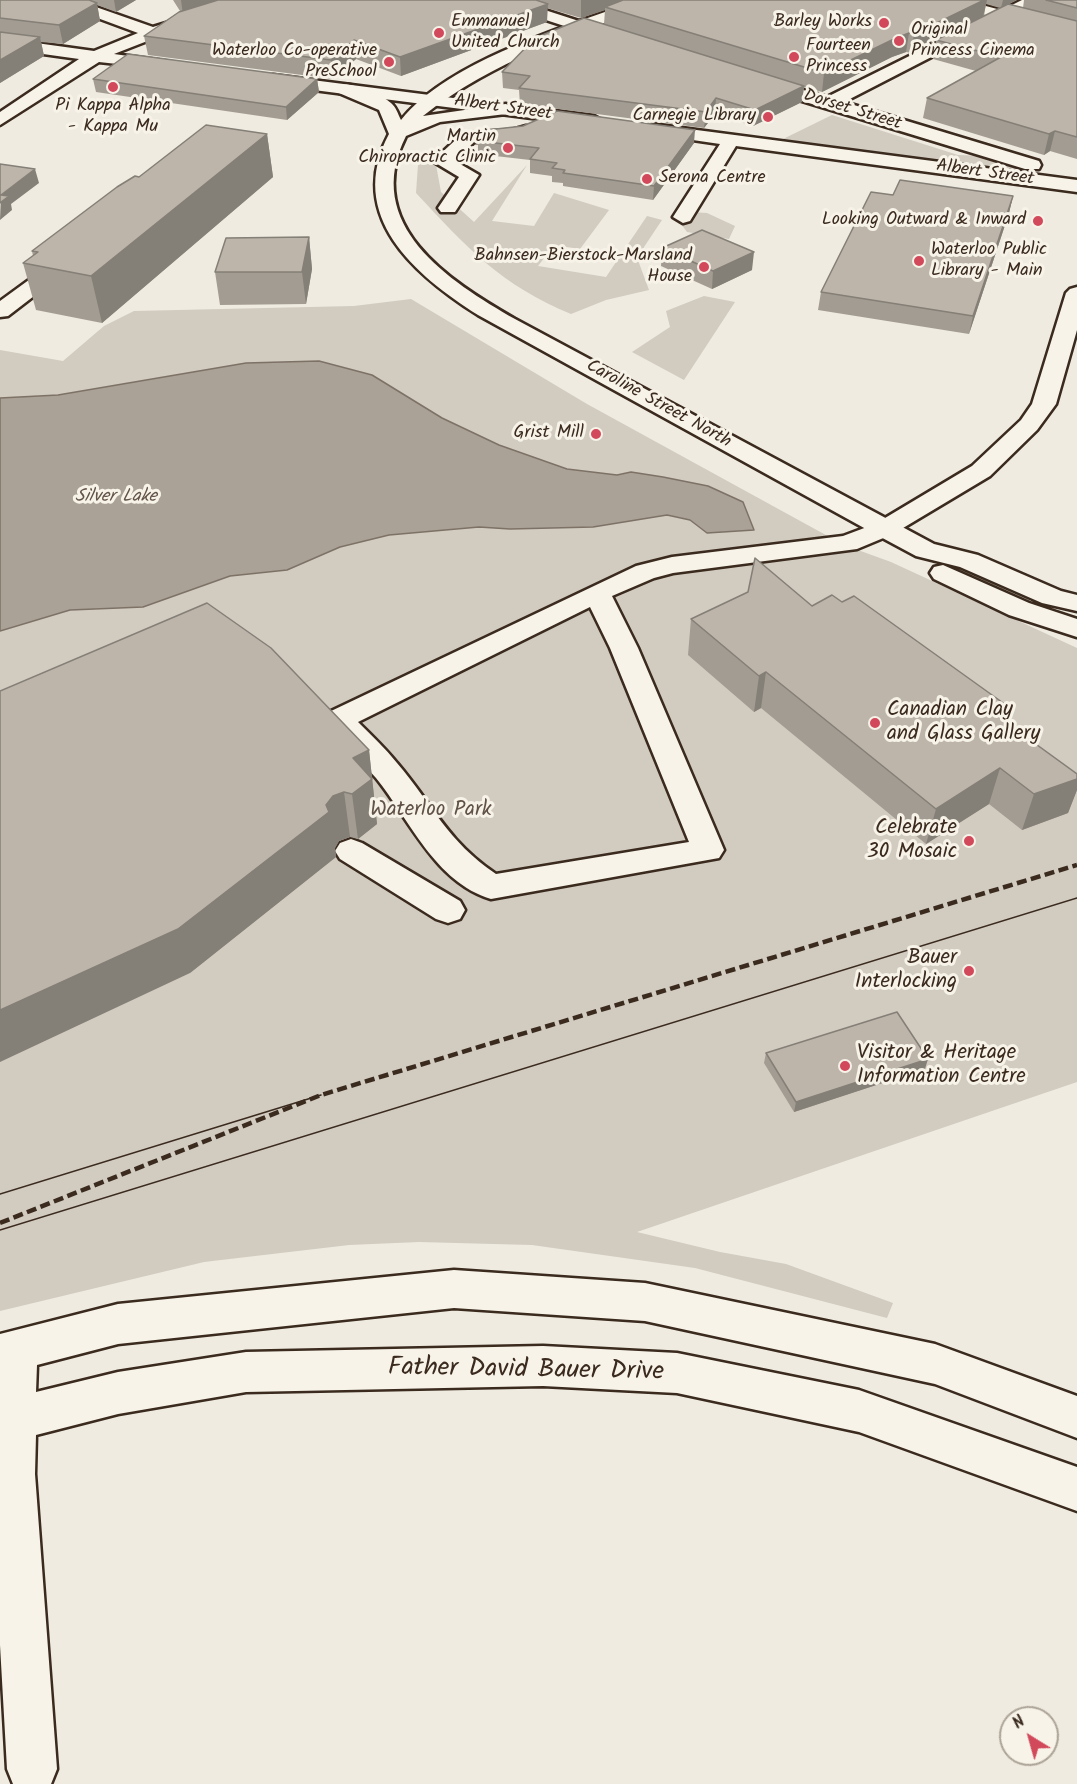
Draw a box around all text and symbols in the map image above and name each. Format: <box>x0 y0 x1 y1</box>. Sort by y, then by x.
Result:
place label: Emmanuel United Church <box>451 12 560 54</box>
place label: Barley Works <box>774 12 872 34</box>
marker: Barley Works <box>877 16 891 30</box>
place label: Original Princess Cinema <box>911 20 1035 63</box>
marker: Emmanuel United Church <box>432 26 446 40</box>
marker: Original Princess Cinema <box>892 34 906 48</box>
place label: Fourteen Princess <box>806 36 871 78</box>
place label: Waterloo Co-operative PreSchool <box>212 41 377 84</box>
marker: Fourteen Princess <box>787 50 801 64</box>
marker: Waterloo Co-operative PreSchool <box>382 55 396 69</box>
marker: Pi Kappa Alpha - Kappa Mu <box>106 80 120 94</box>
street label: Dorset Street <box>800 86 904 136</box>
street label: Albert Street <box>453 91 553 127</box>
place label: Pi Kappa Alpha - Kappa Mu <box>55 96 171 138</box>
place label: Carnegie Library <box>633 106 756 128</box>
marker: Carnegie Library <box>761 110 775 124</box>
place label: Martin Chiropractic Clinic <box>358 127 496 170</box>
marker: Martin Chiropractic Clinic <box>501 141 515 155</box>
street label: Albert Street <box>935 156 1035 192</box>
place label: Serona Centre <box>659 168 766 190</box>
marker: Serona Centre <box>640 172 654 186</box>
place label: Looking Outward & Inward <box>822 210 1026 232</box>
marker: Looking Outward & Inward <box>1031 214 1045 228</box>
place label: Waterloo Public Library - Main <box>931 240 1047 282</box>
place label: Bahnsen-Bierstock-Marsland House <box>474 246 692 288</box>
marker: Waterloo Public Library - Main <box>912 254 926 268</box>
marker: Bahnsen-Bierstock-Marsland House <box>697 260 711 274</box>
street label: Caroline Street North <box>582 356 734 454</box>
place label: Grist Mill <box>514 423 584 445</box>
marker: Grist Mill <box>589 427 603 441</box>
water label: Silver Lake <box>75 487 157 509</box>
place label: Canadian Clay and Glass Gallery <box>887 698 1040 748</box>
marker: Canadian Clay and Glass Gallery <box>868 716 882 730</box>
park label: Waterloo Park <box>370 798 492 824</box>
place label: Celebrate 30 Mosaic <box>867 816 957 866</box>
marker: Celebrate 30 Mosaic <box>962 834 976 848</box>
place label: Bauer Interlocking <box>855 946 957 996</box>
marker: Bauer Interlocking <box>962 964 976 978</box>
place label: Visitor & Heritage Information Centre <box>857 1041 1026 1091</box>
marker: Visitor & Heritage Information Centre <box>838 1059 852 1073</box>
street label: Father David Bauer Drive <box>388 1354 664 1390</box>
north arrow <box>999 1706 1059 1766</box>
text: N <box>1008 1710 1031 1736</box>

